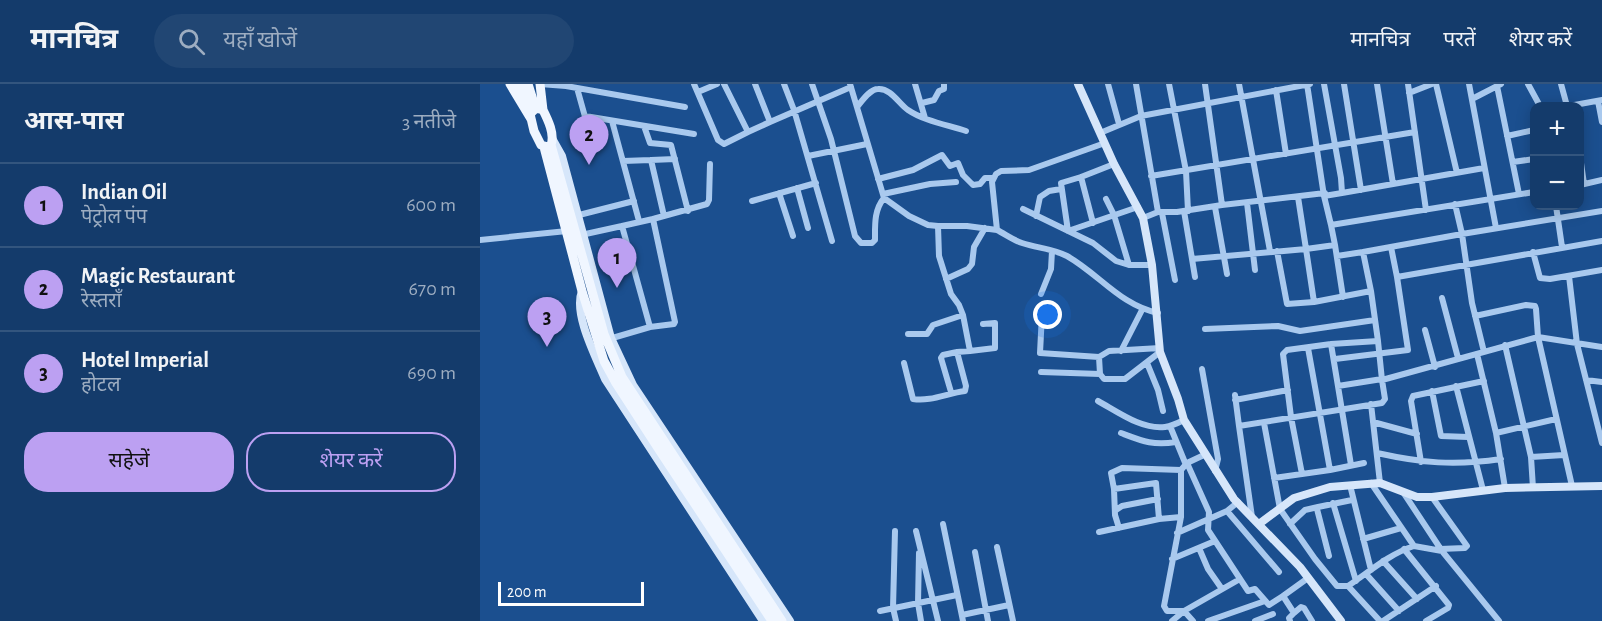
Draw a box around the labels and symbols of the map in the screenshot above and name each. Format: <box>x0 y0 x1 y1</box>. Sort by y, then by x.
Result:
pin: 2 <box>570 116 608 165</box>
pin: 1 <box>598 238 636 288</box>
pin: 3 <box>528 298 566 347</box>
your location <box>1033 300 1062 329</box>
scale bar <box>498 579 644 606</box>

